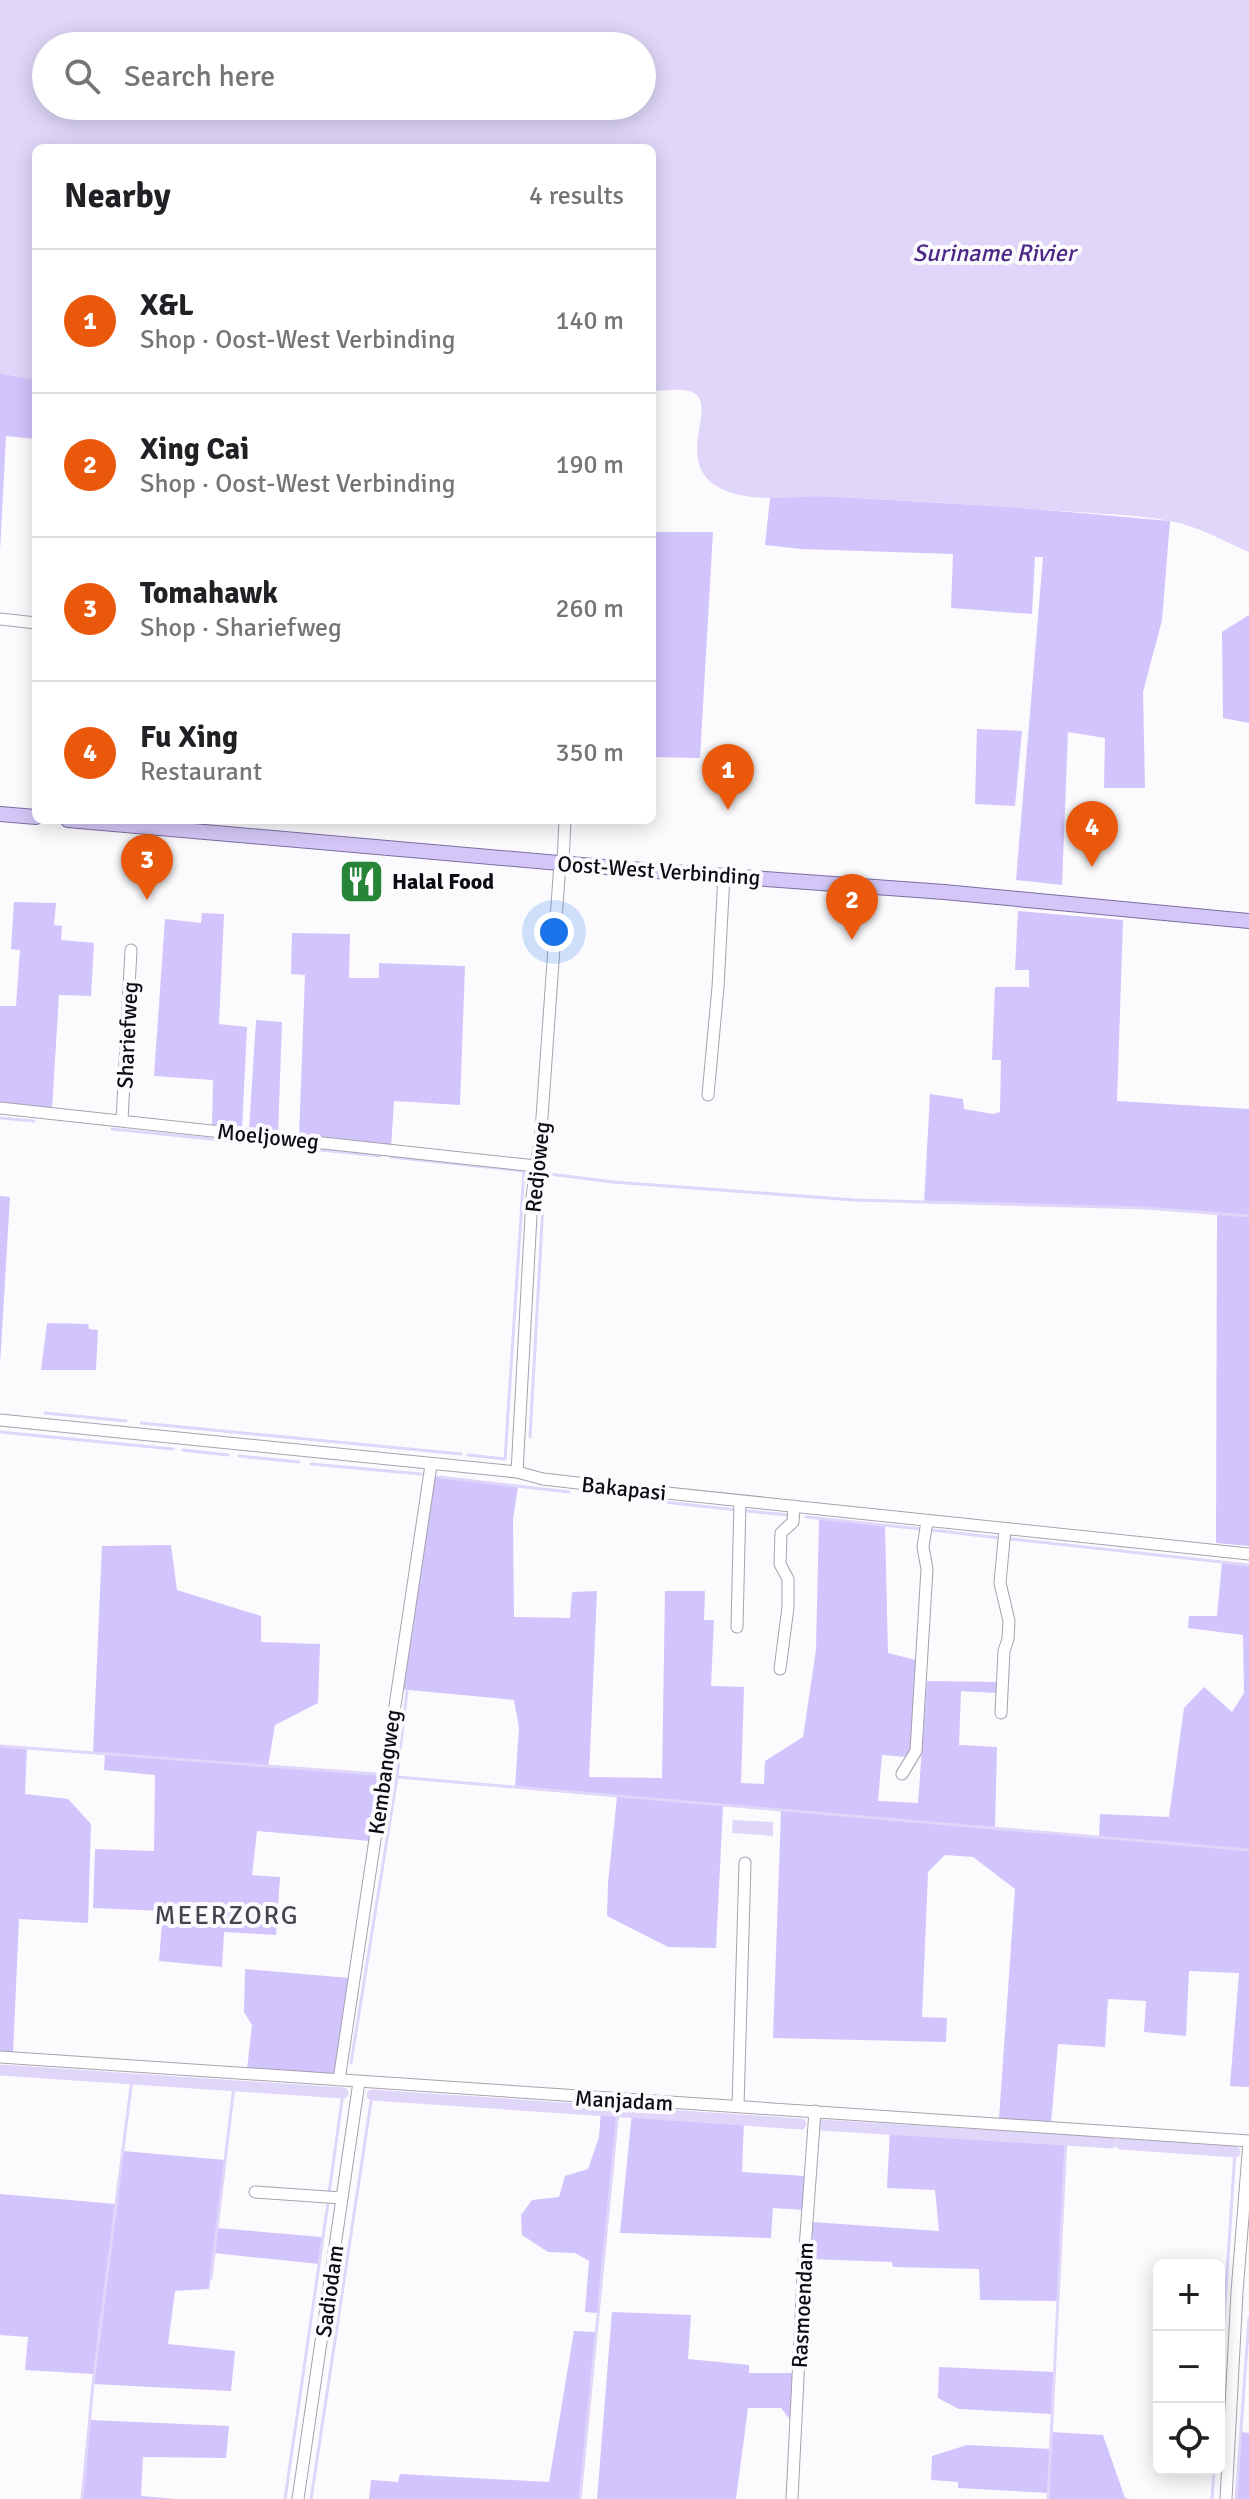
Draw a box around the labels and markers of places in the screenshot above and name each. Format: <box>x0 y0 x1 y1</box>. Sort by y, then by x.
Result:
pin: 1 <box>702 744 754 810</box>
pin: 4 <box>1066 801 1118 867</box>
pin: 3 <box>121 834 173 900</box>
restaurant icon: Halal Food <box>337 857 385 905</box>
place label: Halal Food <box>392 868 494 895</box>
pin: 2 <box>826 874 878 940</box>

